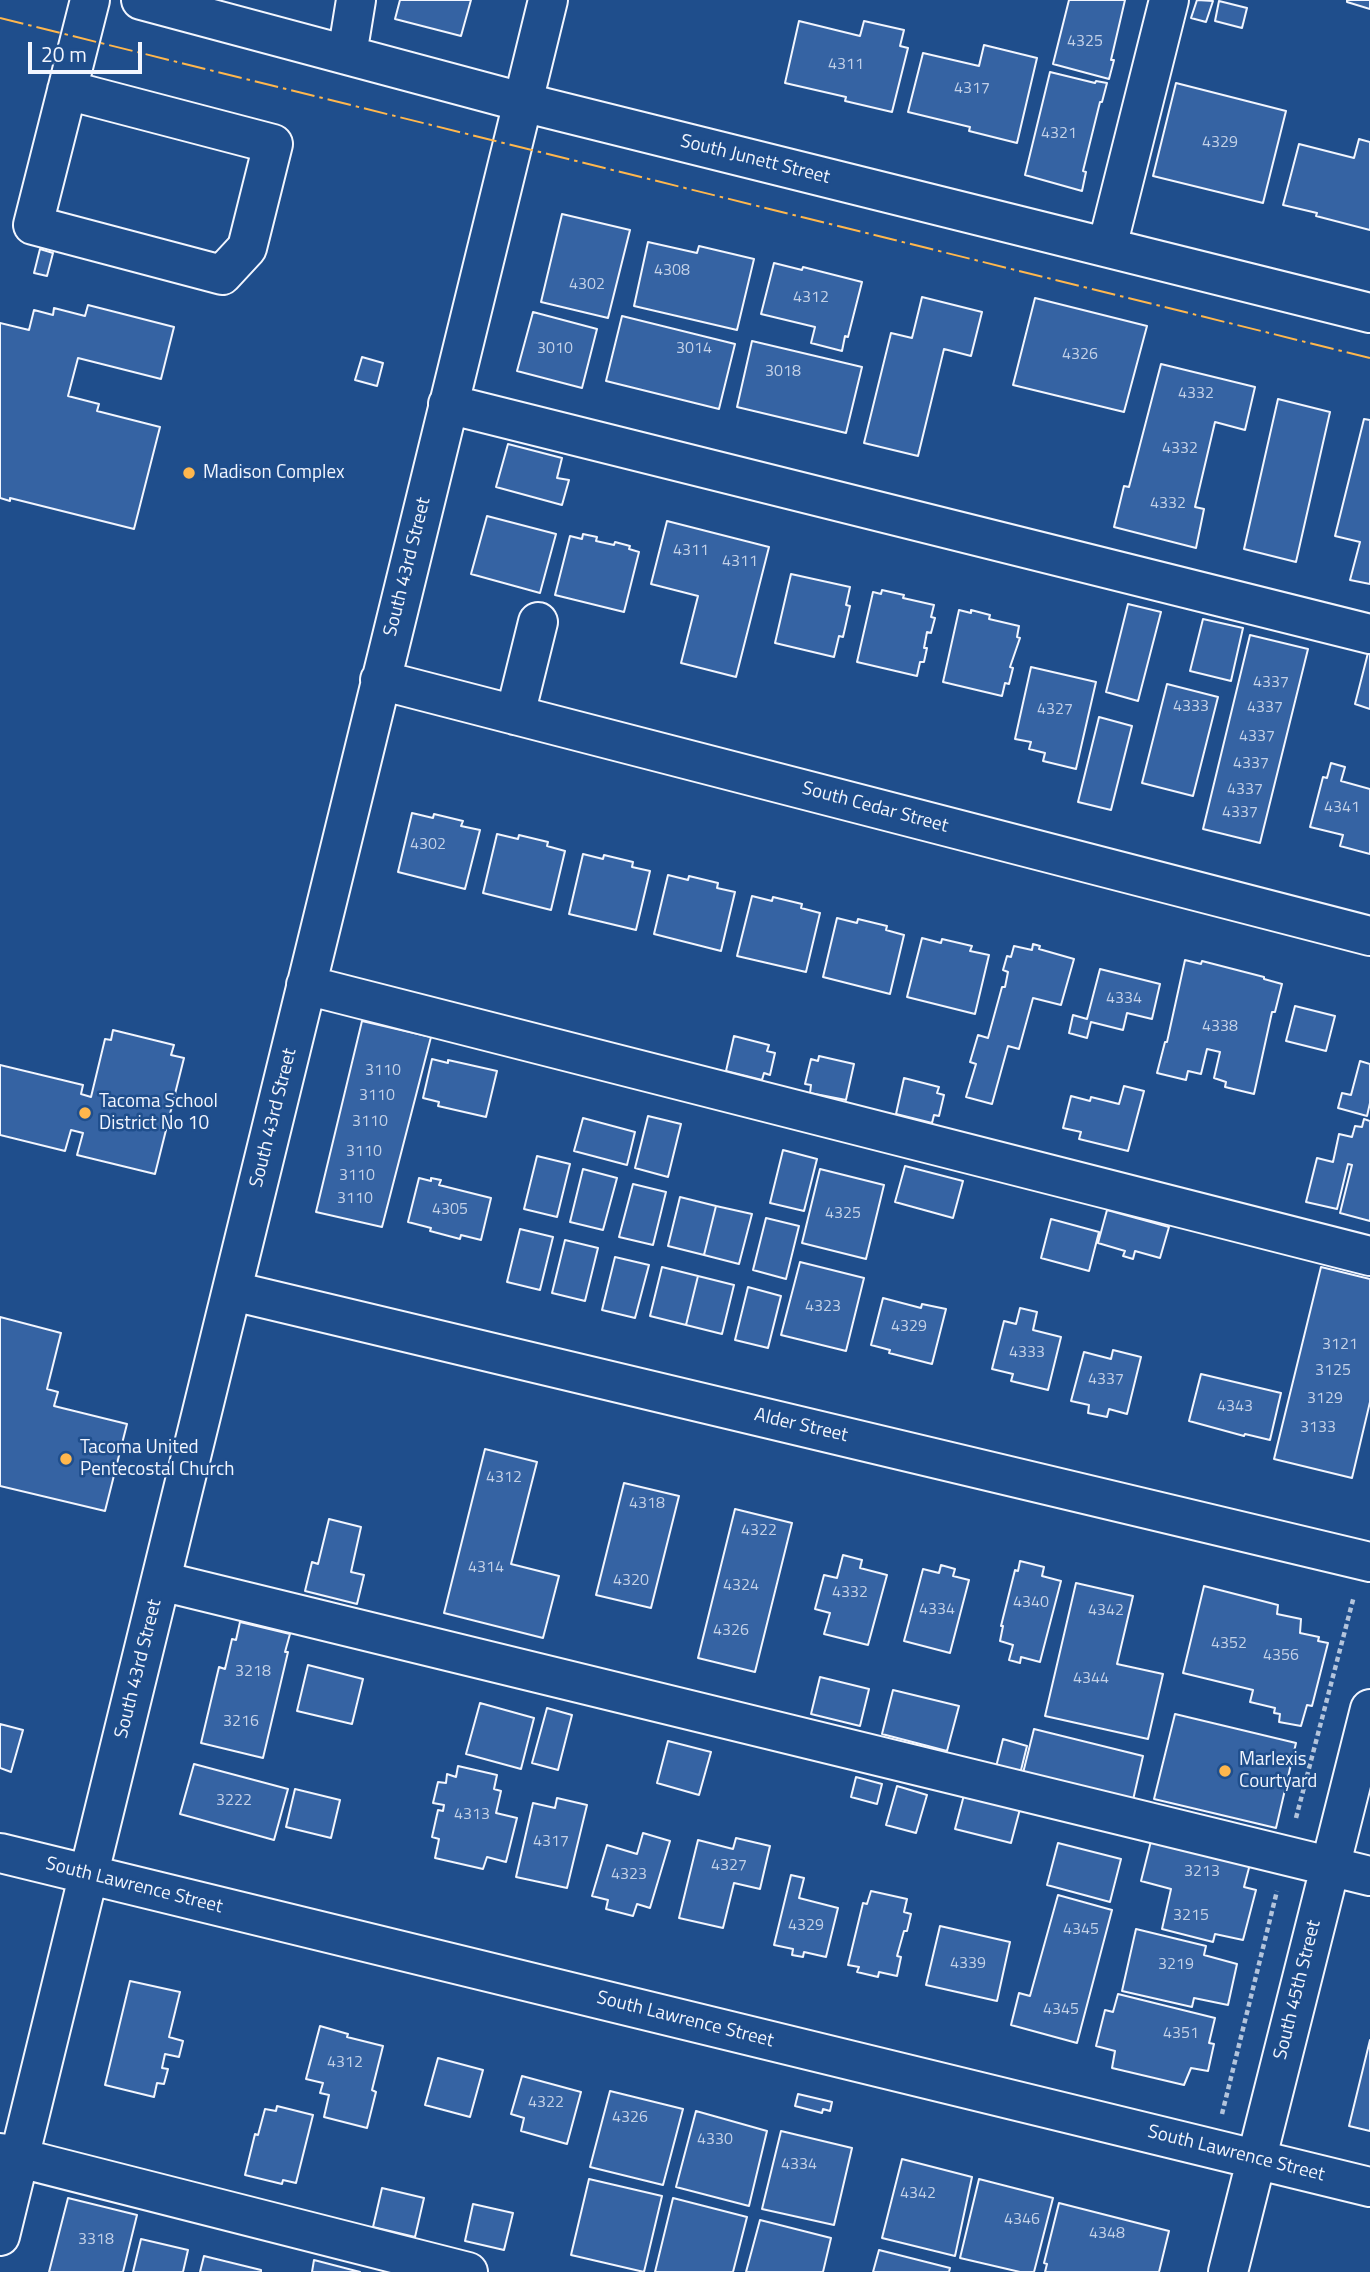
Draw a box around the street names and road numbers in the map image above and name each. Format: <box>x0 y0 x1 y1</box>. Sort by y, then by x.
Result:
street label: South Junett Street <box>678 130 832 190</box>
street label: South 43rd Street <box>380 495 436 639</box>
street label: South Cedar Street <box>799 778 951 838</box>
street label: South 43rd Street <box>246 1046 302 1190</box>
street label: Alder Street <box>752 1404 850 1448</box>
street label: South 43rd Street <box>111 1597 167 1741</box>
street label: South Lawrence Street <box>43 1853 225 1919</box>
street label: South 45th Street <box>1270 1918 1326 2062</box>
street label: South Lawrence Street <box>594 1987 776 2053</box>
street label: South Lawrence Street <box>1145 2121 1327 2187</box>

